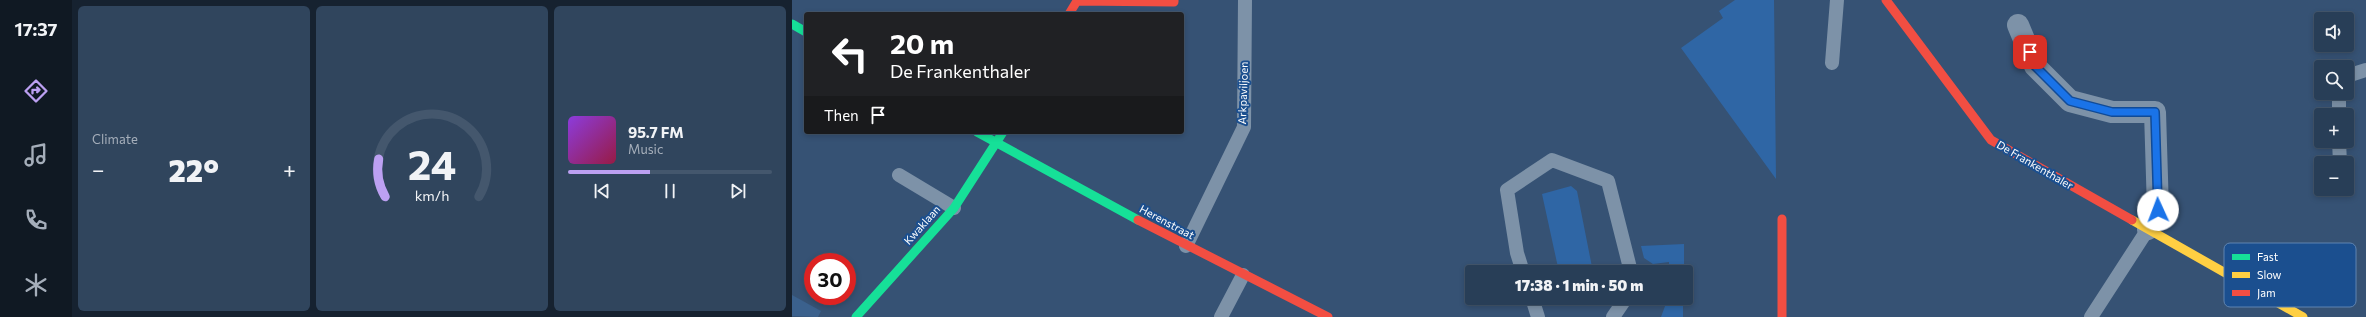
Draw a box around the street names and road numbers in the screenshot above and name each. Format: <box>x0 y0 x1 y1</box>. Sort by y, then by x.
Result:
street label: Arkpaviljoen <box>1235 61 1250 125</box>
street label: De Frankenthaler <box>1995 137 2076 192</box>
street label: Kwaklaan <box>901 202 943 247</box>
street label: Herenstraat <box>1138 202 1197 242</box>

